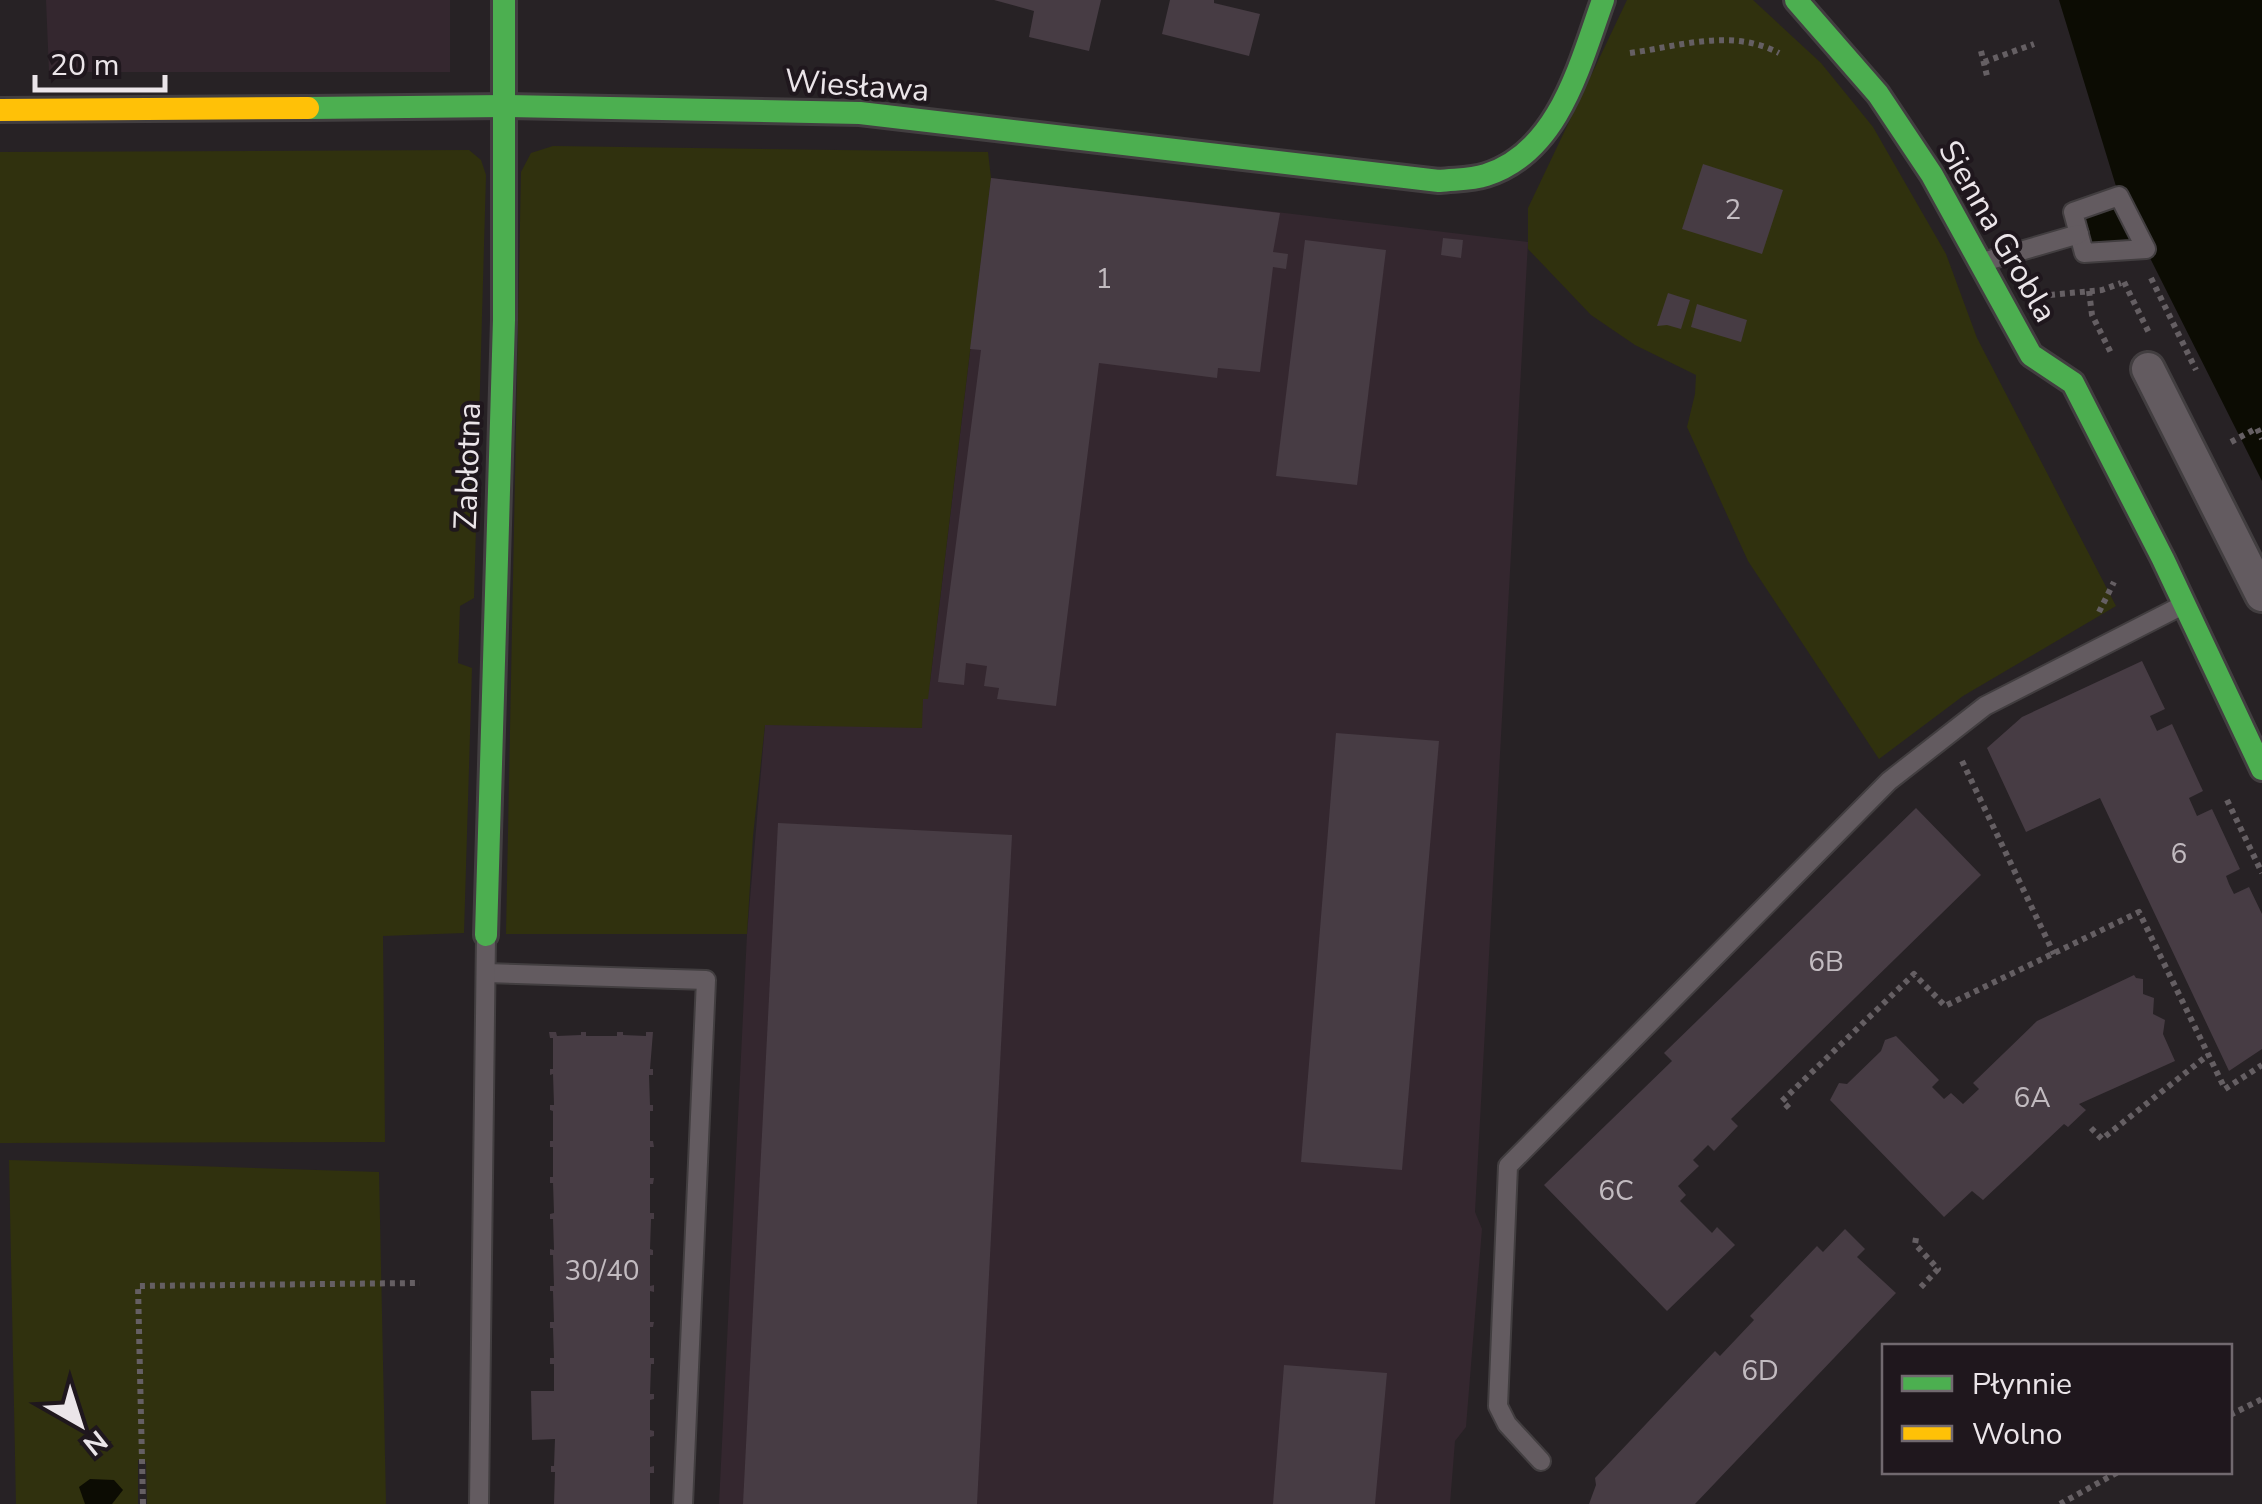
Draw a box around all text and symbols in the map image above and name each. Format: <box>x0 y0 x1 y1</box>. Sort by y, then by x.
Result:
scale bar <box>35 30 165 92</box>
text: 20 m <box>50 45 119 86</box>
street label: Wiesława <box>783 59 931 112</box>
street label: Sienna Grobla <box>1928 133 2067 330</box>
house number: 2 <box>1725 191 1741 229</box>
house number: 1 <box>1096 260 1112 298</box>
street label: Zabłotna <box>444 402 491 530</box>
house number: 6 <box>2171 835 2187 873</box>
house number: 6B <box>1808 943 1844 981</box>
house number: 6A <box>2013 1079 2051 1117</box>
house number: 6C <box>1598 1172 1634 1210</box>
house number: 30/40 <box>564 1252 640 1290</box>
legend <box>1882 1344 2232 1474</box>
house number: 6D <box>1741 1352 1779 1390</box>
text: Płynnie <box>1972 1364 2072 1405</box>
north arrow <box>30 1374 130 1474</box>
text: Wolno <box>1972 1414 2063 1455</box>
text: N <box>75 1421 115 1464</box>

